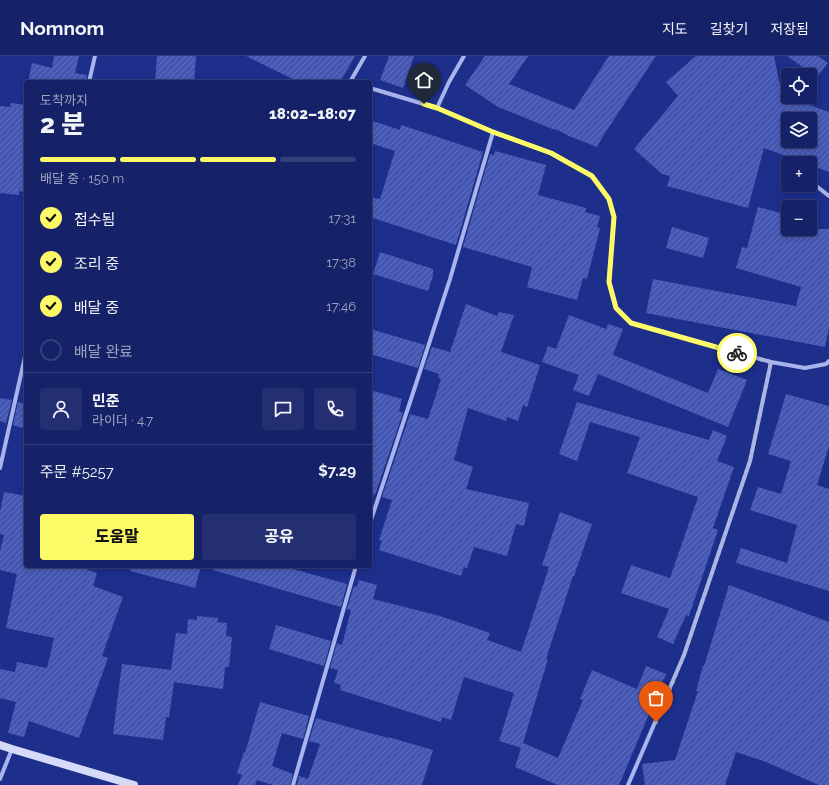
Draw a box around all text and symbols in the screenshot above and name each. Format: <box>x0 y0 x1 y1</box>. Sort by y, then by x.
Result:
text: Nomnom <box>20 17 104 39</box>
text: 지도 <box>662 21 688 37</box>
text: 길찾기 <box>710 21 748 37</box>
text: 저장됨 <box>770 21 809 37</box>
pin <box>407 63 441 104</box>
map controls <box>781 68 817 236</box>
button: locate <box>781 68 817 104</box>
icon: home <box>413 69 435 91</box>
text: 도착까지 <box>40 93 88 108</box>
text: 18:02–18:07 <box>269 105 356 123</box>
text: 2 분 <box>40 109 85 139</box>
button: layers <box>781 112 817 148</box>
button: + <box>781 156 817 192</box>
text: 배달 중 · 150 m <box>40 171 124 186</box>
button: − <box>781 200 817 236</box>
icon: check <box>40 207 62 229</box>
text: 접수됨 <box>74 211 115 229</box>
text: 17:31 <box>329 211 356 226</box>
icon: check <box>40 251 62 273</box>
text: 조리 중 <box>74 255 119 273</box>
text: 17:38 <box>326 255 356 270</box>
icon: check <box>40 295 62 317</box>
text: 배달 중 <box>74 299 119 317</box>
text: 17:46 <box>326 299 356 314</box>
courier <box>717 333 757 373</box>
icon: bike <box>726 342 748 364</box>
text: 배달 완료 <box>74 343 133 361</box>
button: person <box>40 388 82 430</box>
button: chat <box>262 388 304 430</box>
button: phone <box>314 388 356 430</box>
text: 민준 <box>92 392 120 410</box>
text: 라이더 · 4.7 <box>92 413 153 428</box>
text: $7.29 <box>318 462 356 480</box>
text: 주문 #5257 <box>40 463 114 481</box>
button: 도움말 <box>40 514 194 560</box>
button: 공유 <box>202 514 356 560</box>
pin <box>639 681 673 722</box>
icon: bag <box>645 687 667 709</box>

